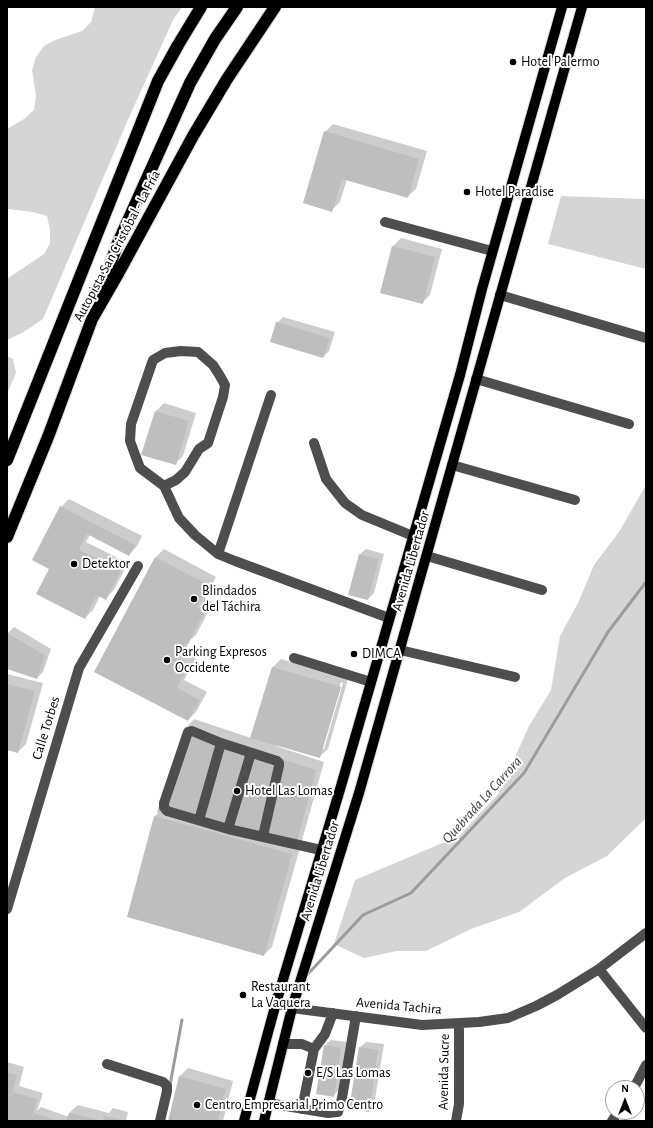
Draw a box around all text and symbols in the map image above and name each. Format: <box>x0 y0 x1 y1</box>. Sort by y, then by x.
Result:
place label: Hotel Palermo <box>521 54 600 70</box>
marker: Hotel Palermo <box>508 57 518 67</box>
street label: Autopista San Cristóbal - La Fría <box>70 167 164 325</box>
place label: Hotel Paradise <box>475 184 554 200</box>
marker: Hotel Paradise <box>462 187 472 197</box>
street label: Avenida Libertador <box>389 509 433 613</box>
place label: Detektor <box>82 556 130 572</box>
marker: Detektor <box>69 559 79 569</box>
place label: Blindados del Táchira <box>202 583 261 616</box>
marker: Blindados del Táchira <box>189 594 199 604</box>
place label: Parking Expresos Occidente <box>175 644 267 676</box>
place label: DIMCA <box>362 646 401 662</box>
marker: DIMCA <box>349 649 359 659</box>
marker: Parking Expresos Occidente <box>162 655 172 665</box>
street label: Calle Torbes <box>28 694 64 762</box>
water label: Quebrada La Carrora <box>438 753 526 847</box>
place label: Hotel Las Lomas <box>245 783 333 799</box>
marker: Hotel Las Lomas <box>232 786 242 796</box>
street label: Avenida Libertador <box>297 819 343 923</box>
place label: Restaurant La Vaquera <box>251 979 311 1012</box>
marker: Restaurant La Vaquera <box>238 990 248 1000</box>
street label: Avenida Tachira <box>355 994 443 1018</box>
street label: Avenida Sucre <box>435 1034 453 1110</box>
place label: E/S Las Lomas <box>316 1065 391 1081</box>
marker: E/S Las Lomas <box>303 1068 313 1078</box>
north arrow <box>605 1080 645 1120</box>
text: N <box>621 1083 629 1094</box>
place label: Centro Empresarial Primo Centro <box>205 1097 383 1113</box>
marker: Centro Empresarial Primo Centro <box>192 1100 202 1110</box>

